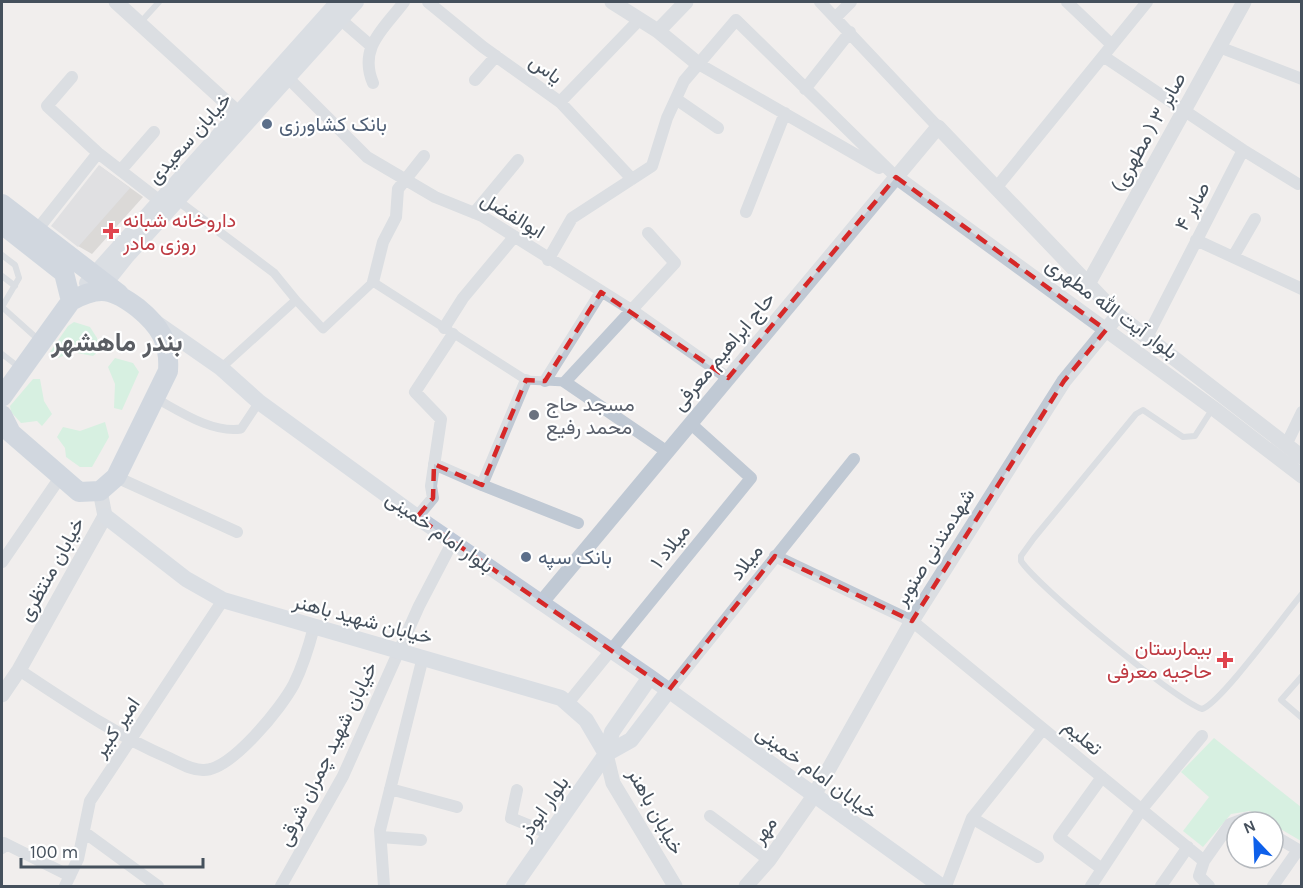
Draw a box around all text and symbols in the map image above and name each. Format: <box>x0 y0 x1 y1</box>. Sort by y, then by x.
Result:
street label: یاس <box>525 50 567 89</box>
street label: صابر ۳ ( مطهری) <box>1106 68 1192 197</box>
street label: خیابان سعیدی <box>143 88 236 189</box>
place label: بانک کشاورزی <box>279 113 387 137</box>
marker: بانک کشاورزی <box>260 117 274 131</box>
street label: صابر ۴ <box>1170 178 1216 235</box>
street label: ابوالفضل <box>476 187 549 244</box>
place label: داروخانه شبانه روزی مادر <box>122 209 236 256</box>
marker: داروخانه شبانه روزی مادر <box>104 224 118 238</box>
street label: بلوار آیت الله مطهری <box>1041 252 1183 365</box>
street label: حاج ابراهیم معرفی <box>667 287 781 416</box>
district label: بندر ماهشهر <box>50 327 183 358</box>
place label: مسجد حاج محمد رفیع <box>546 393 635 441</box>
marker: مسجد حاج محمد رفیع <box>527 408 541 422</box>
street label: شهدمندنی صنوبر <box>889 484 980 611</box>
street label: بلوار امام خمینی <box>381 487 498 579</box>
street label: خیابان منتظری <box>13 513 90 626</box>
street label: میلاد ۱ <box>646 520 695 573</box>
street label: میلاد <box>725 540 768 585</box>
place label: بانک سپه <box>538 546 612 571</box>
marker: بانک سپه <box>519 550 533 564</box>
street label: خیابان شهید باهنر <box>290 590 435 650</box>
place label: بیمارستان حاجیه معرفی <box>1107 637 1212 684</box>
marker: بیمارستان حاجیه معرفی <box>1216 651 1234 669</box>
street label: خیابان شهید چمران شرقی <box>273 658 384 851</box>
street label: امیر کبیر <box>88 693 146 763</box>
street label: تعلیم <box>1058 714 1107 761</box>
street label: خیابان امام خمینی <box>751 721 882 825</box>
street label: خیابان باهنر <box>621 763 689 859</box>
street label: بلوار ابوذر <box>512 772 575 846</box>
north arrow <box>1225 810 1285 870</box>
street label: مهر <box>746 812 783 850</box>
text: N <box>1240 816 1258 838</box>
scale bar <box>21 831 202 869</box>
text: 100 m <box>30 841 78 863</box>

